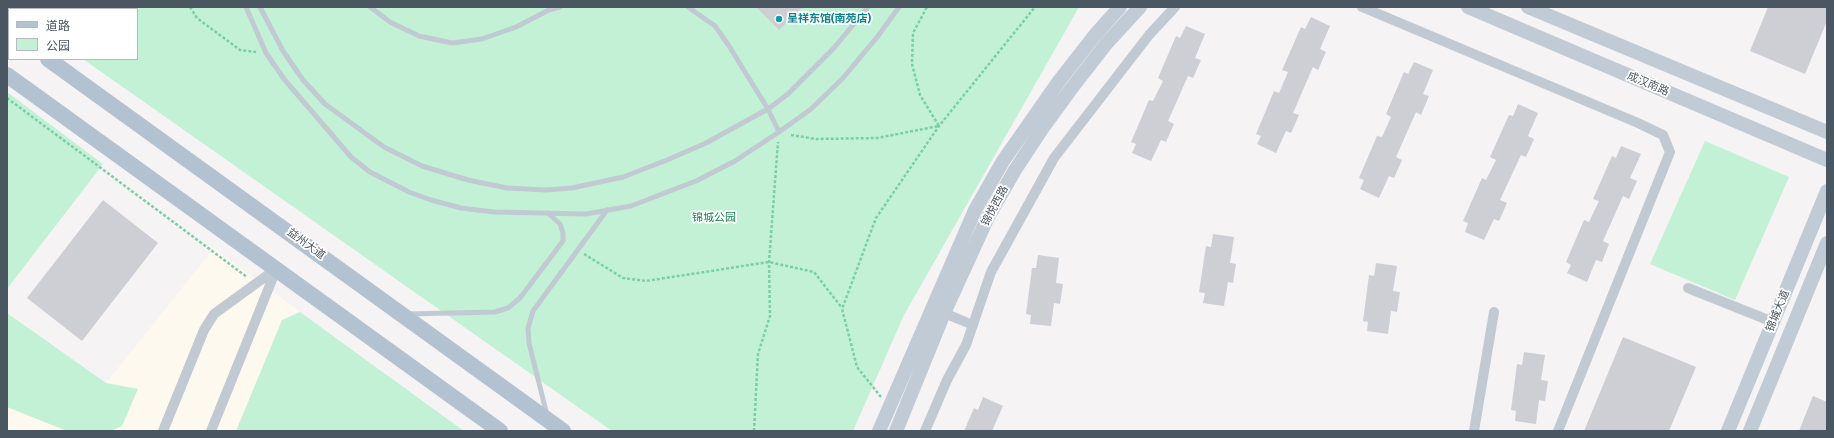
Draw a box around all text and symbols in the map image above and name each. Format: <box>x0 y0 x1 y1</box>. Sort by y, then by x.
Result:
legend <box>8 8 138 60</box>
place label: 呈祥东馆(南苑店) <box>787 12 871 26</box>
marker: 呈祥东馆(南苑店) <box>774 14 784 24</box>
text: 道路 <box>46 19 70 33</box>
text: 公园 <box>46 39 70 53</box>
street label: 成汉南路 <box>1625 69 1671 99</box>
street label: 锦悦西路 <box>979 183 1011 229</box>
park label: 锦城公园 <box>692 211 736 225</box>
street label: 益州大道 <box>284 226 328 262</box>
street label: 锦城大道 <box>1764 288 1792 334</box>

